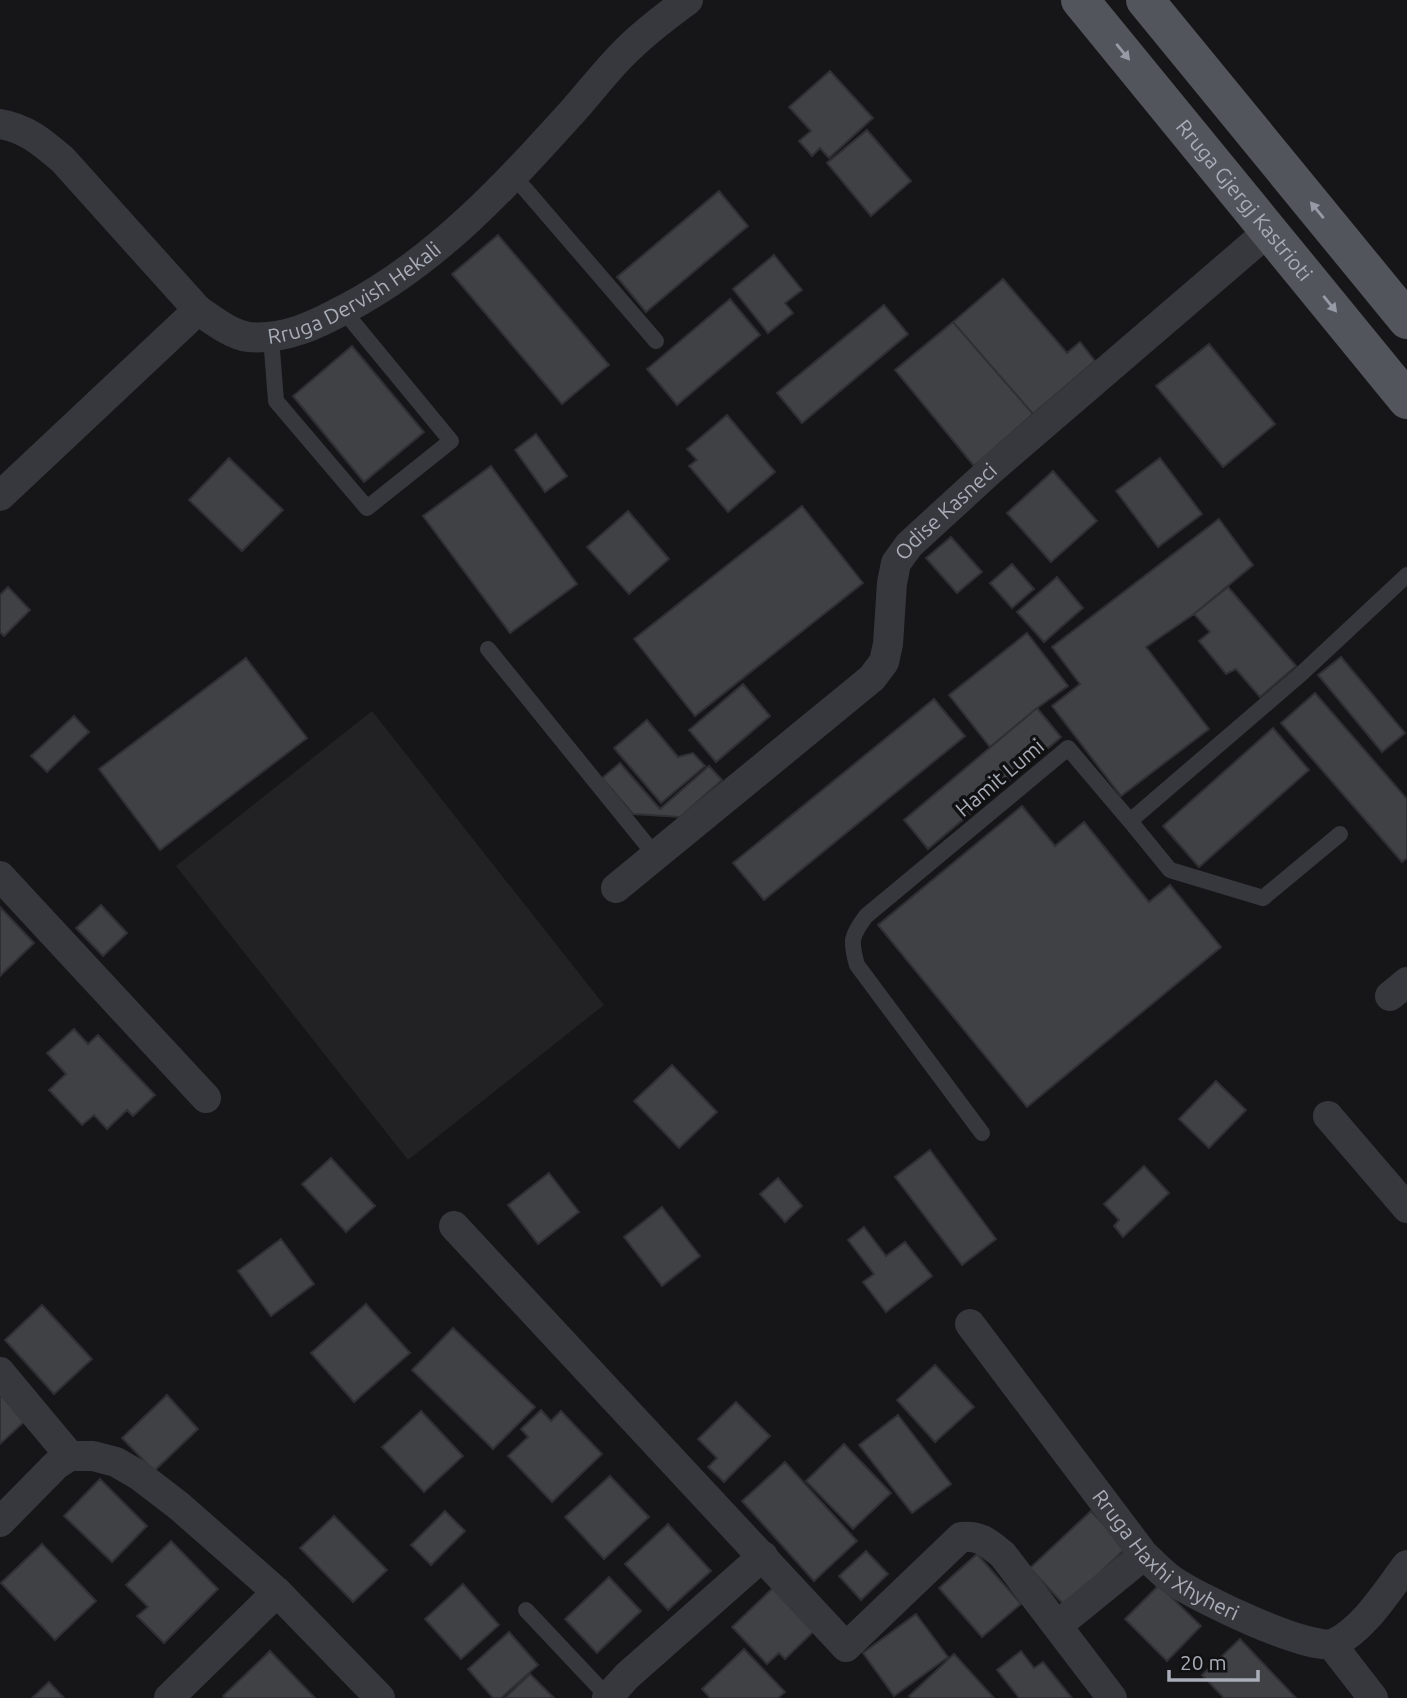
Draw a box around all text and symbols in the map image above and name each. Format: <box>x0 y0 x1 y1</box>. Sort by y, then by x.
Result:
one-way arrow <box>1116 43 1131 61</box>
street label: Rruga Gjergj Kastrioti <box>1172 114 1318 285</box>
one-way arrow <box>1310 202 1325 219</box>
street label: Rruga Dervish Hekali <box>266 236 445 348</box>
one-way arrow <box>1322 295 1337 313</box>
street label: Odise Kasneci <box>889 458 1001 564</box>
street label: Hamit Lumi <box>950 733 1048 821</box>
street label: Rruga Haxhi Xhyheri <box>1088 1485 1243 1625</box>
scale bar <box>1169 1638 1258 1682</box>
text: 20 m <box>1180 1650 1227 1674</box>

